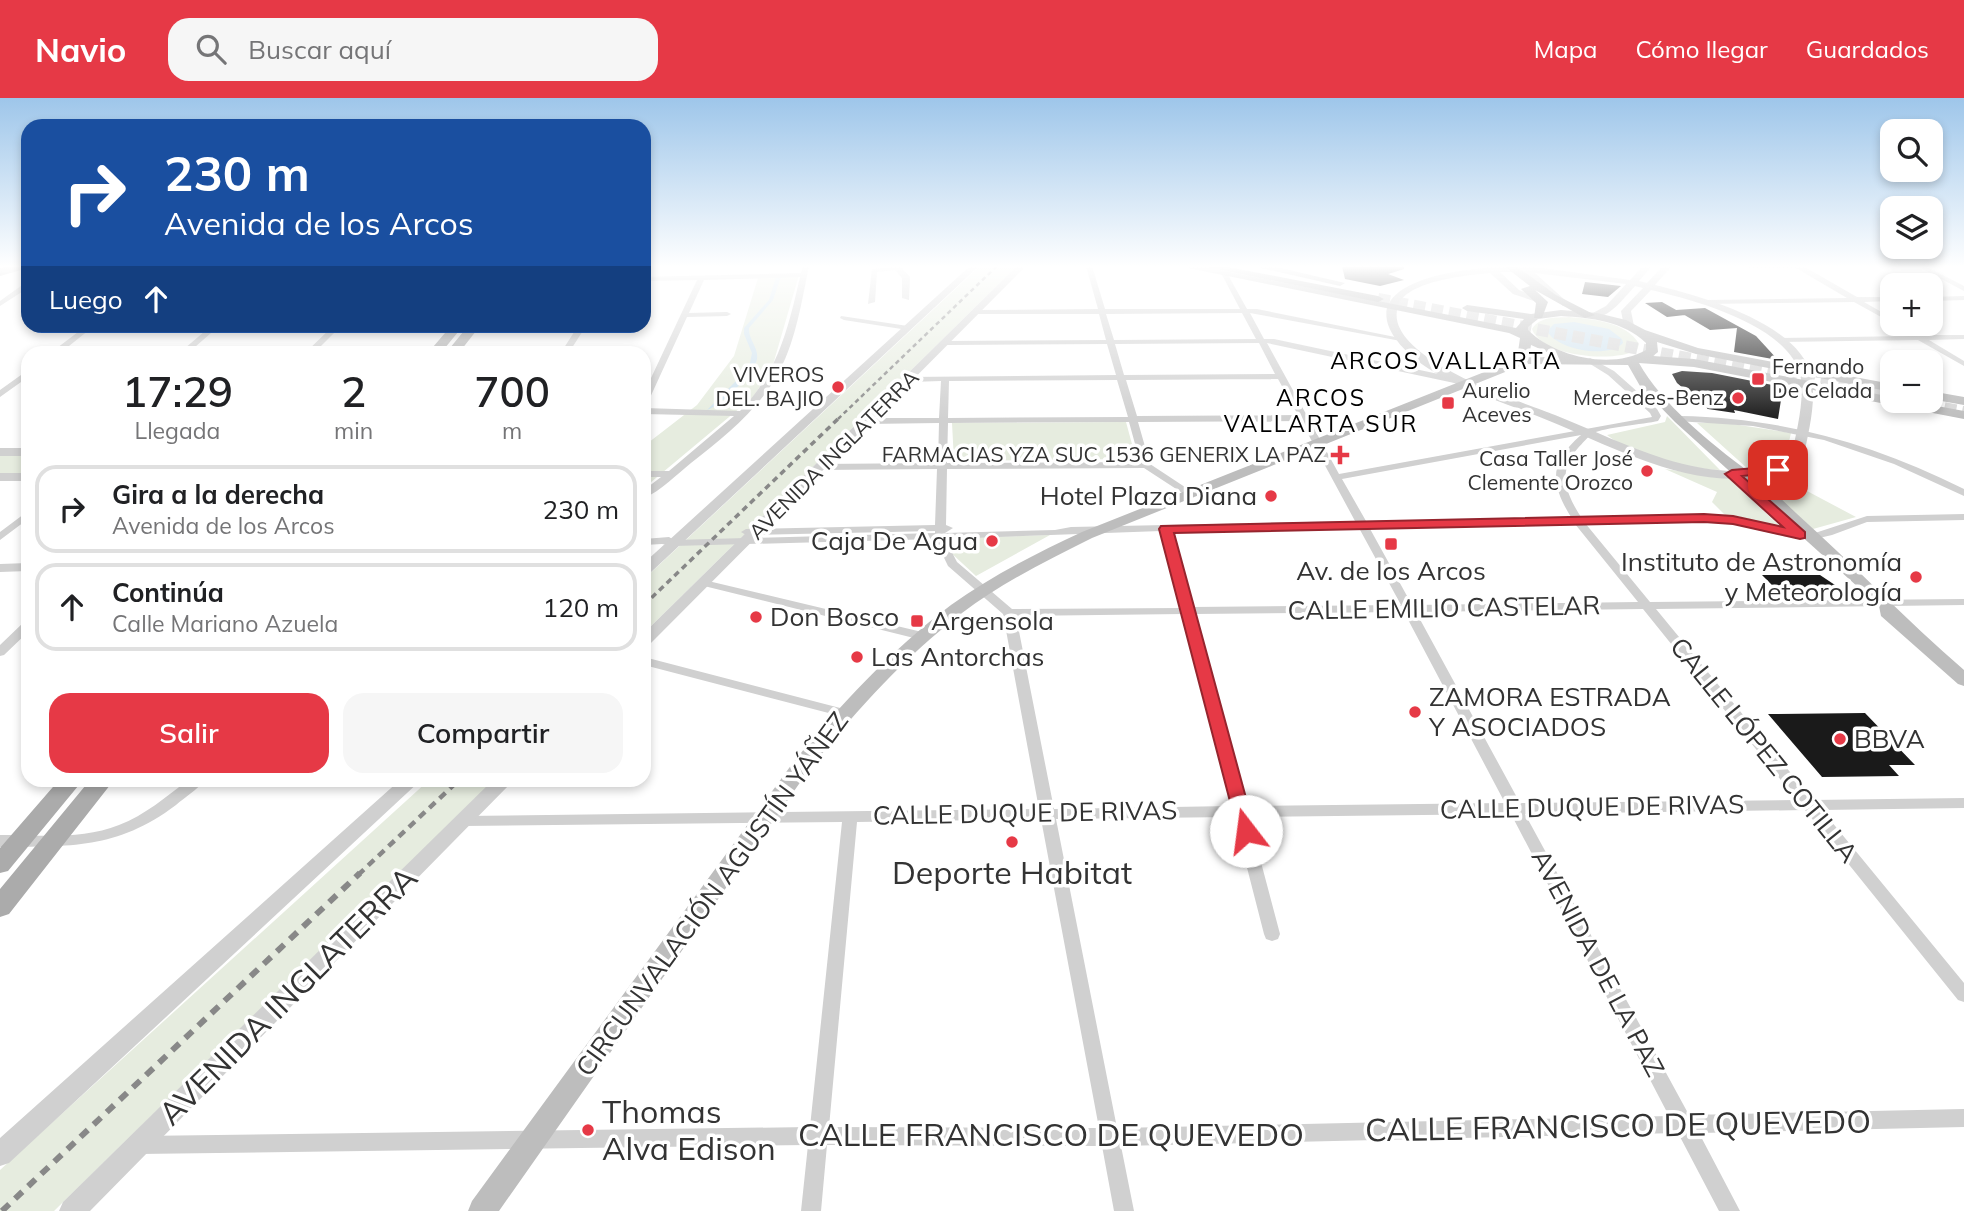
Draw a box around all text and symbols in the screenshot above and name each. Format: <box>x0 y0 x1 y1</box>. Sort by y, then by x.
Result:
search box <box>168 18 658 81</box>
text: Navio <box>35 29 126 70</box>
icon: search <box>192 30 230 68</box>
text: Buscar aquí <box>248 33 391 66</box>
text: Mapa <box>1534 34 1597 64</box>
text: Cómo llegar <box>1635 34 1768 64</box>
text: Guardados <box>1806 34 1929 64</box>
map controls <box>1880 119 1943 413</box>
button: search <box>1880 119 1943 182</box>
text: 230 m <box>164 142 310 203</box>
icon: right <box>49 147 140 238</box>
button: layers <box>1880 196 1943 259</box>
text: Avenida de los Arcos <box>164 203 474 243</box>
button: + <box>1880 273 1943 336</box>
icon: ahead <box>137 280 175 318</box>
text: Luego <box>49 283 123 316</box>
district label: ARCOS VALLARTA <box>1330 346 1562 375</box>
button: − <box>1880 350 1943 413</box>
place label: Fernando De Celada <box>1772 353 1872 403</box>
place label: VIVEROS DEL. BAJIO <box>715 361 824 411</box>
street label: AVENIDA INGLATERRA <box>743 364 924 545</box>
text: 17:29 <box>122 365 233 418</box>
text: 2 <box>341 365 366 418</box>
text: 700 <box>474 365 550 418</box>
marker: Fernando De Celada <box>1750 371 1766 387</box>
place label: Aurelio Aceves <box>1462 377 1532 427</box>
marker: VIVEROS DEL. BAJIO <box>830 379 846 395</box>
district label: ARCOS VALLARTA SUR <box>1224 383 1418 438</box>
place label: Mercedes-Benz <box>1573 384 1724 410</box>
marker: Mercedes-Benz <box>1730 390 1746 406</box>
marker: Aurelio Aceves <box>1440 395 1456 411</box>
text: Llegada <box>135 416 220 445</box>
text: min <box>334 416 373 445</box>
text: m <box>502 416 522 445</box>
pin <box>1748 440 1808 500</box>
place label: FARMACIAS YZA SUC 1536 GENERIX LA PAZ <box>882 441 1326 467</box>
place label: Casa Taller José Clemente Orozco <box>1467 445 1633 495</box>
marker: FARMACIAS YZA SUC 1536 GENERIX LA PAZ <box>1332 447 1348 463</box>
icon: arrive <box>1759 451 1797 489</box>
marker: Casa Taller José Clemente Orozco <box>1639 463 1655 479</box>
text: Gira a la derecha <box>112 478 324 511</box>
place label: Hotel Plaza Diana <box>1040 479 1257 512</box>
marker: Hotel Plaza Diana <box>1263 488 1279 504</box>
icon: right <box>53 490 91 528</box>
text: 230 m <box>543 493 619 526</box>
text: Avenida de los Arcos <box>112 511 335 540</box>
place label: Caja De Agua <box>811 524 978 557</box>
marker: Caja De Agua <box>984 533 1000 549</box>
marker: Av. de los Arcos <box>1383 536 1399 552</box>
place label: Instituto de Astronomía y Meteorología <box>1621 545 1902 608</box>
place label: Av. de los Arcos <box>1296 554 1486 587</box>
marker: Instituto de Astronomía y Meteorología <box>1908 569 1924 585</box>
text: Continúa <box>112 576 224 609</box>
icon: ahead <box>53 588 91 626</box>
street label: CALLE EMILIO CASTELAR <box>1287 588 1601 627</box>
text: 120 m <box>543 591 619 624</box>
place label: Don Bosco <box>770 600 899 633</box>
place label: Argensola <box>931 604 1054 637</box>
text: Calle Mariano Azuela <box>112 609 338 638</box>
marker: Don Bosco <box>748 609 764 625</box>
marker: Argensola <box>909 613 925 629</box>
street label: CALLE LÓPEZ COTILLA <box>1663 630 1865 869</box>
place label: Las Antorchas <box>871 640 1045 673</box>
marker: Las Antorchas <box>849 649 865 665</box>
place label: ZAMORA ESTRADA Y ASOCIADOS <box>1428 680 1671 743</box>
button: Salir <box>49 693 329 773</box>
button: Compartir <box>343 693 623 773</box>
marker: ZAMORA ESTRADA Y ASOCIADOS <box>1407 704 1423 720</box>
street label: CIRCUNVALACIÓN AGUSTÍN YÁÑEZ <box>568 705 855 1082</box>
place label: BBVA <box>1854 722 1925 755</box>
marker: BBVA <box>1832 731 1848 747</box>
street label: CALLE DUQUE DE RIVAS <box>1439 787 1744 826</box>
street label: CALLE DUQUE DE RIVAS <box>872 793 1177 832</box>
position arrow <box>1209 794 1283 868</box>
marker: Deporte Habitat <box>1004 834 1020 850</box>
street label: AVENIDA DE LA PAZ <box>1525 843 1672 1082</box>
place label: Deporte Habitat <box>892 852 1132 892</box>
street label: AVENIDA INGLATERRA <box>150 858 425 1133</box>
place label: Thomas Alva Edison <box>602 1091 776 1168</box>
street label: CALLE FRANCISCO DE QUEVEDO <box>1365 1101 1871 1149</box>
street label: CALLE FRANCISCO DE QUEVEDO <box>798 1114 1304 1154</box>
marker: Thomas Alva Edison <box>580 1122 596 1138</box>

